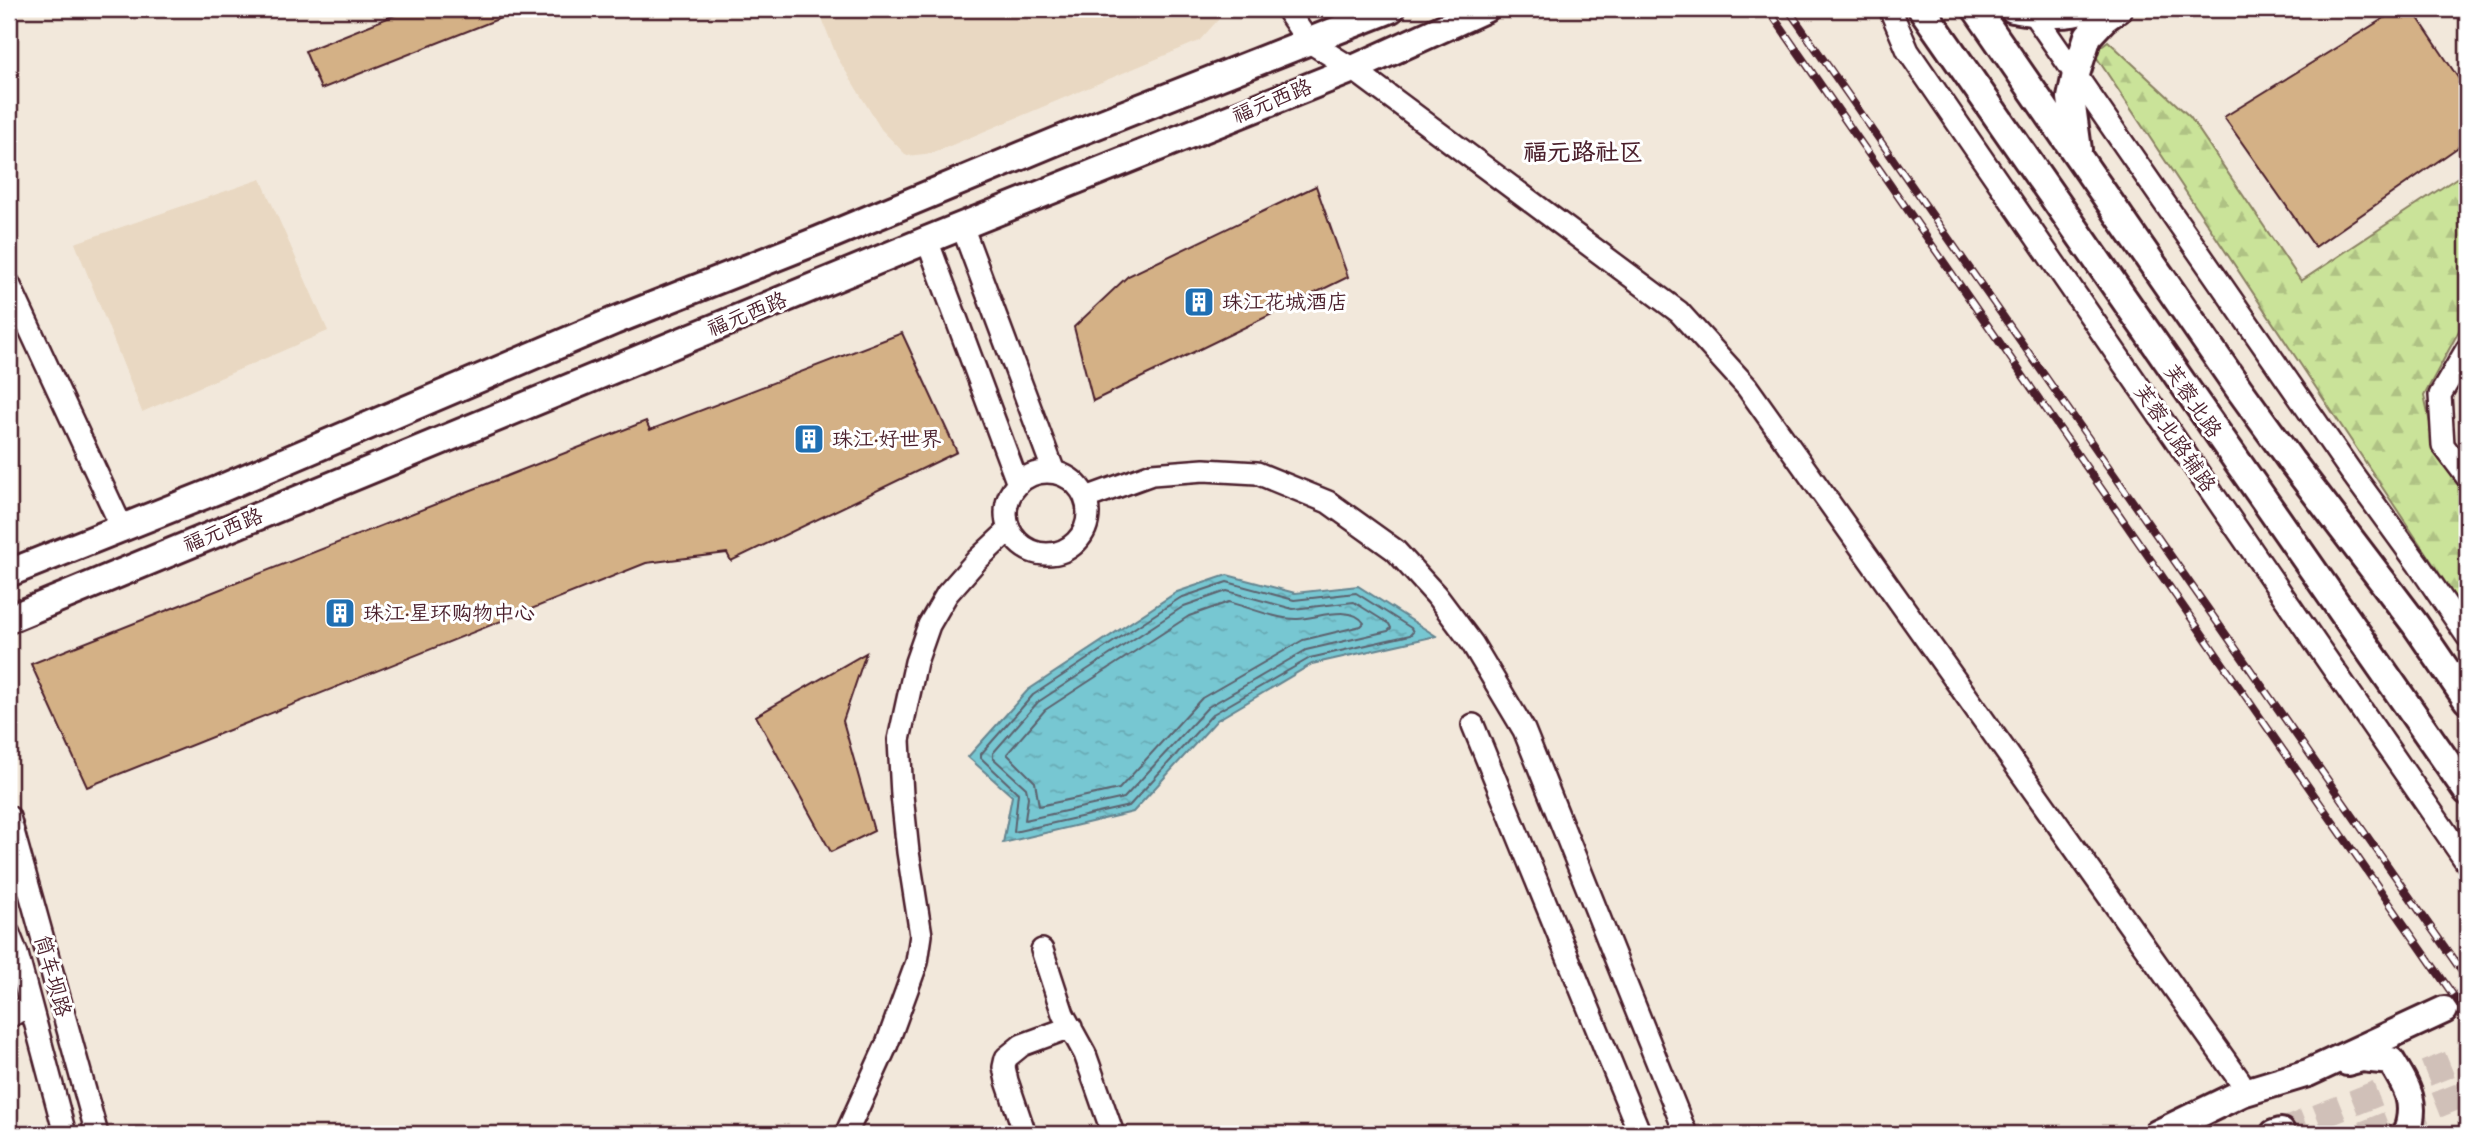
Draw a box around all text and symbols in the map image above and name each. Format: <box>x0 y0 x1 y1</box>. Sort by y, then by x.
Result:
street label: 福元西路 <box>1227 71 1316 130</box>
district label: 福元路社区 <box>1523 135 1643 167</box>
street label: 福元西路 <box>702 284 791 343</box>
building icon: 珠江花城酒店 <box>1182 285 1216 319</box>
place label: 珠江花城酒店 <box>1222 287 1348 316</box>
street label: 芙蓉北路 <box>2157 358 2229 443</box>
street label: 芙蓉北路辅路 <box>2127 378 2223 498</box>
building icon: 珠江·好世界 <box>792 422 826 456</box>
place label: 珠江·好世界 <box>832 424 941 453</box>
street label: 福元西路 <box>178 500 267 559</box>
building icon: 珠江·星环购物中心 <box>323 596 357 630</box>
place label: 珠江·星环购物中心 <box>363 598 535 627</box>
street label: 筒车坝路 <box>28 931 79 1020</box>

